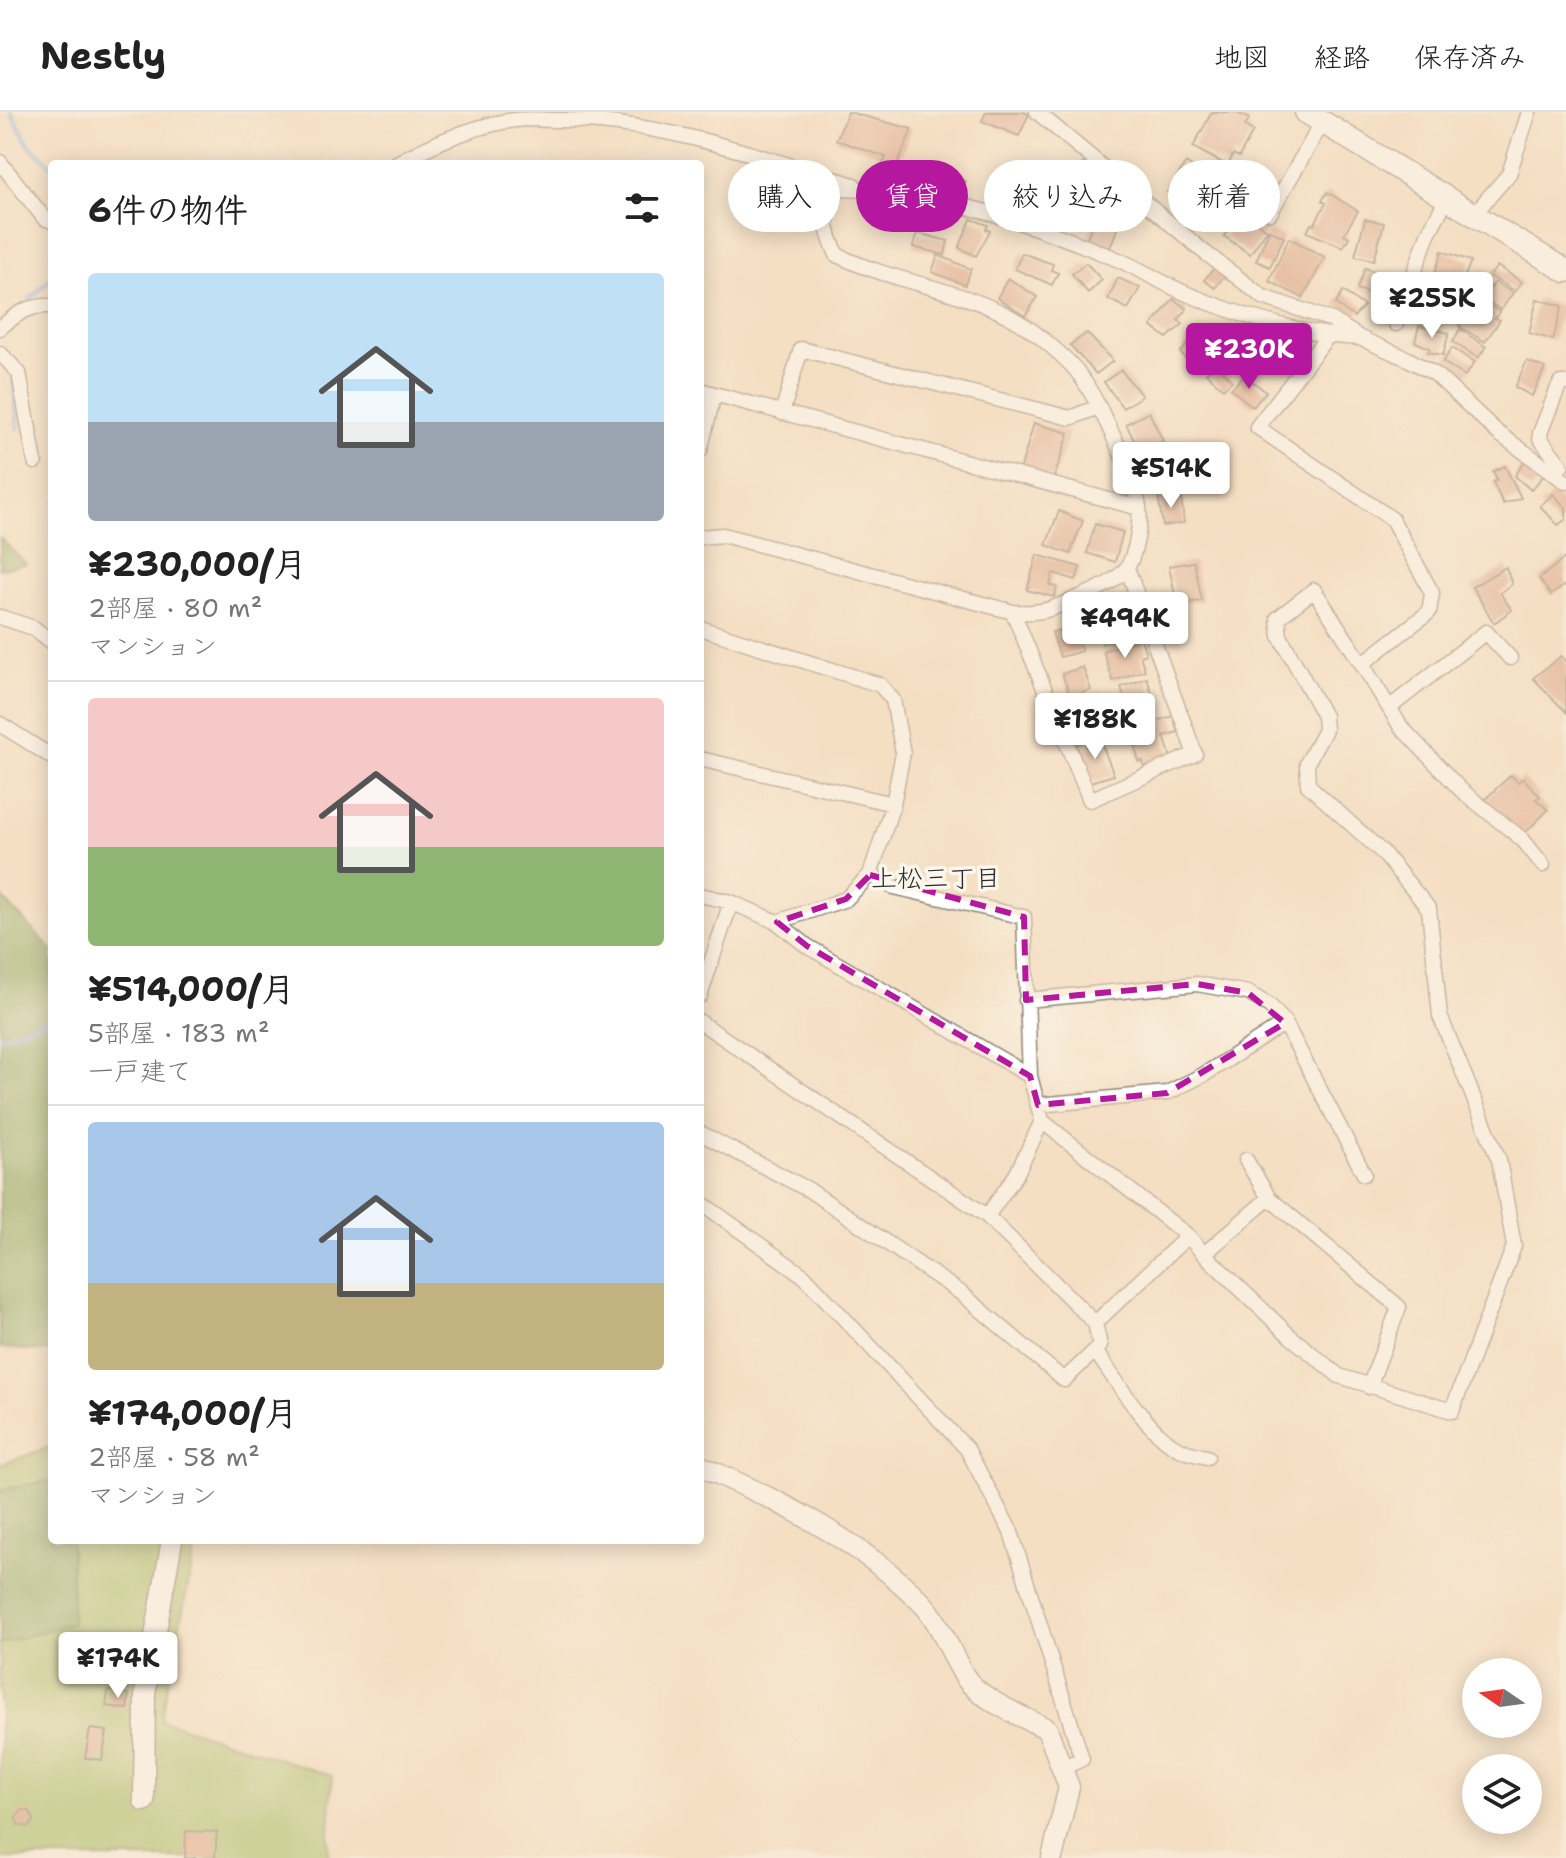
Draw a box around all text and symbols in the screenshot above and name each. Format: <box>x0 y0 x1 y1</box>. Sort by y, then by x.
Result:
text: Nestly <box>40 30 166 81</box>
text: 地図 <box>1214 38 1270 76</box>
text: 経路 <box>1314 38 1370 76</box>
text: 保存済み <box>1414 38 1526 76</box>
chip: 購入 <box>728 160 840 232</box>
chip: 賃貸 <box>856 160 968 232</box>
chip: 絞り込み <box>984 160 1152 232</box>
chip: 新着 <box>1168 160 1280 232</box>
icon: filters <box>620 186 664 230</box>
text: 6件の物件 <box>88 187 248 233</box>
pin: ¥255K <box>1376 272 1488 340</box>
text: ¥255K <box>1389 280 1475 315</box>
pin: ¥230K <box>1193 323 1305 391</box>
icon: home <box>304 325 448 469</box>
text: ¥230K <box>1204 331 1294 366</box>
pin: ¥514K <box>1115 442 1227 510</box>
text: ¥514K <box>1131 450 1211 485</box>
text: ¥230,000/月 <box>88 541 307 587</box>
text: 2部屋 · 80 m² <box>88 590 262 625</box>
pin: ¥494K <box>1069 592 1181 660</box>
text: ¥494K <box>1080 600 1170 635</box>
text: マンション <box>88 628 217 663</box>
pin: ¥188K <box>1039 693 1151 761</box>
text: ¥188K <box>1053 701 1137 736</box>
icon: home <box>304 750 448 894</box>
district label: 上松三丁目 <box>871 860 1001 895</box>
text: ¥514,000/月 <box>88 966 295 1012</box>
text: 5部屋 · 183 m² <box>88 1015 270 1050</box>
text: 一戸建て <box>88 1053 192 1088</box>
icon: home <box>304 1174 448 1318</box>
text: ¥174,000/月 <box>88 1390 298 1436</box>
text: 2部屋 · 58 m² <box>88 1439 260 1474</box>
text: マンション <box>88 1477 217 1512</box>
pin: ¥174K <box>62 1632 174 1700</box>
text: ¥174K <box>77 1640 160 1675</box>
north arrow <box>1462 1658 1542 1738</box>
map controls <box>1462 1658 1542 1834</box>
button: layers <box>1462 1754 1542 1834</box>

